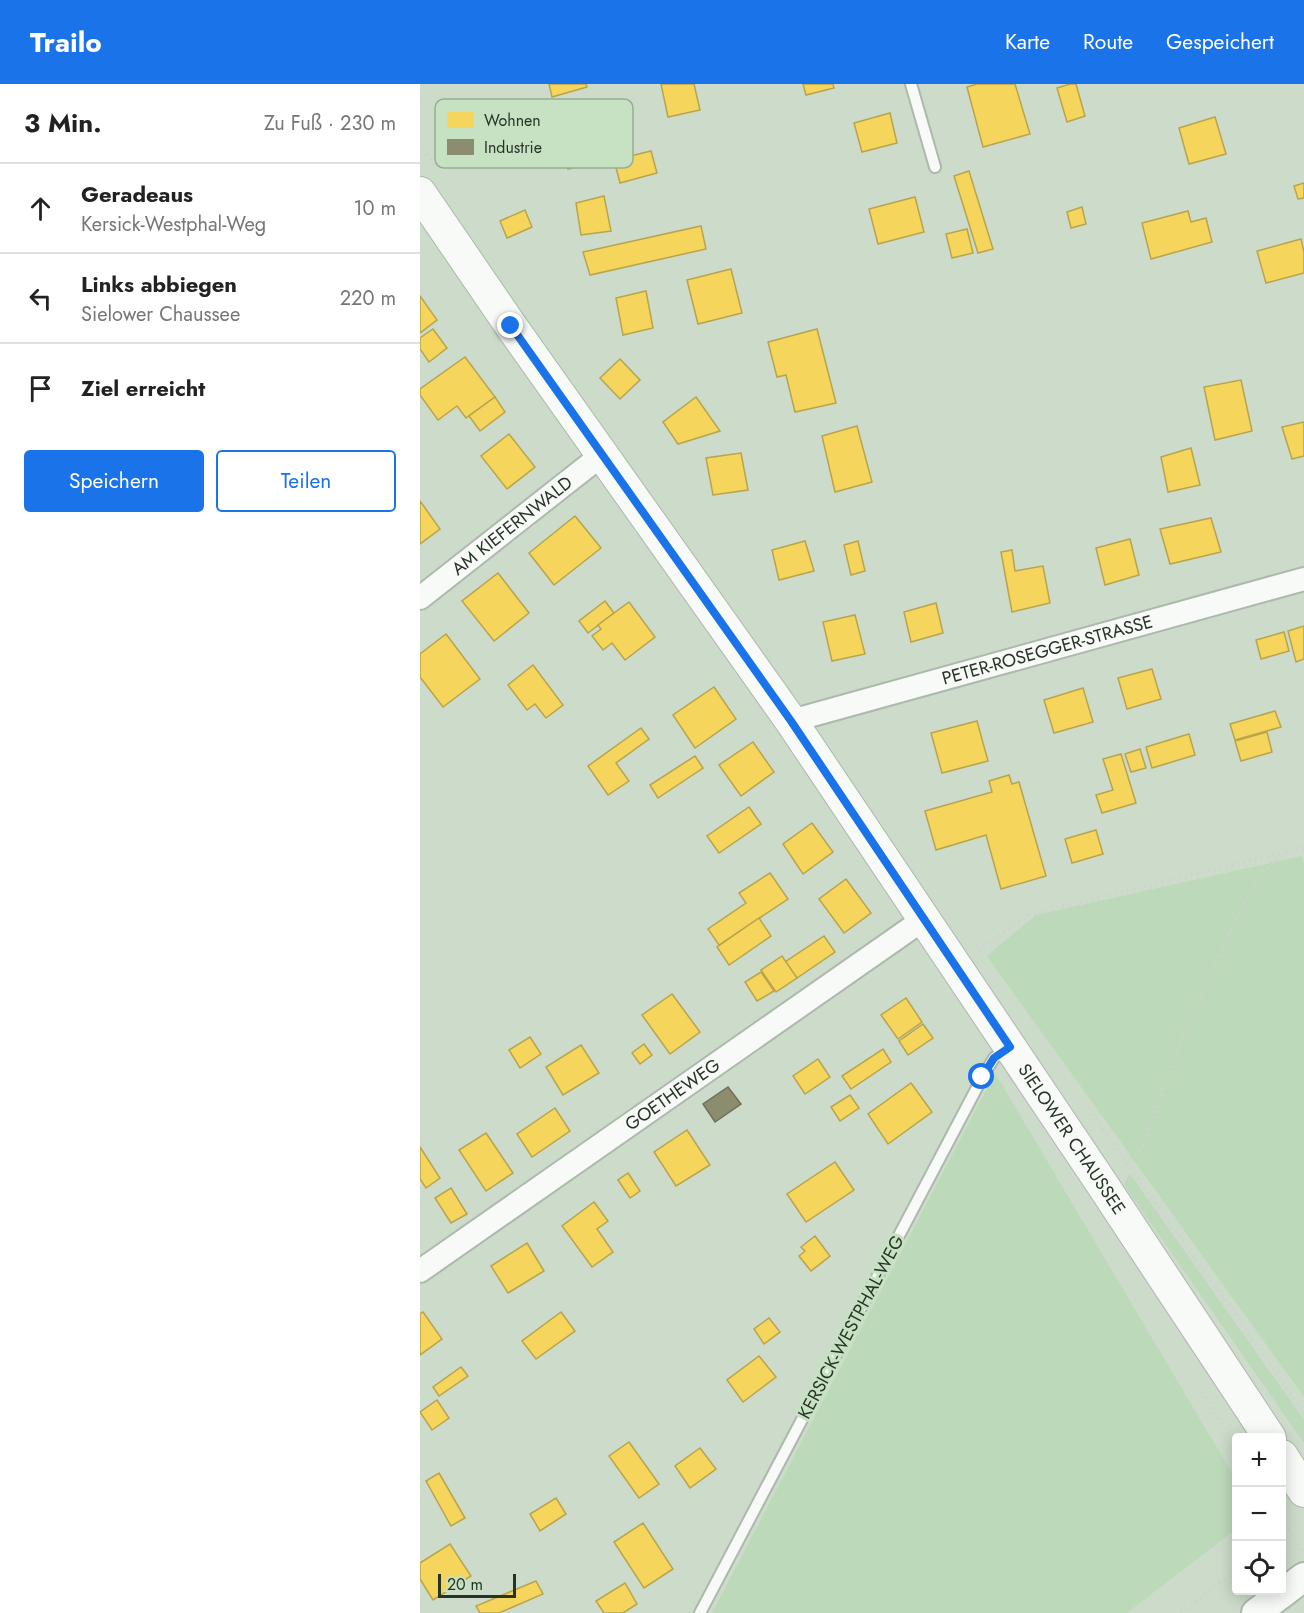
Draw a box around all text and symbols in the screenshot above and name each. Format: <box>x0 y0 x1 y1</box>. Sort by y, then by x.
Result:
text: Trailo <box>30 22 102 63</box>
text: Karte <box>1005 27 1050 57</box>
text: Route <box>1083 27 1133 57</box>
text: Gespeichert <box>1166 27 1274 57</box>
legend <box>435 99 633 168</box>
text: 3 Min. <box>24 104 102 142</box>
text: Zu Fuß · 230 m <box>264 109 396 138</box>
text: Wohnen <box>484 109 541 132</box>
text: Industrie <box>484 136 542 159</box>
text: Geradeaus <box>81 178 193 210</box>
icon: ahead <box>24 192 57 225</box>
text: 10 m <box>353 194 396 223</box>
text: Kersick-Westphal-Weg <box>81 210 266 239</box>
text: Links abbiegen <box>81 268 237 300</box>
icon: left <box>24 282 57 315</box>
text: 220 m <box>340 284 396 313</box>
text: Sielower Chaussee <box>81 300 240 329</box>
route end <box>497 312 523 338</box>
icon: arrive <box>24 372 57 405</box>
text: Ziel erreicht <box>81 372 205 404</box>
button: Speichern <box>24 450 204 512</box>
button: Teilen <box>216 450 396 512</box>
street label: AM KIEFERNWALD <box>446 470 578 582</box>
street label: PETER-ROSEGGER-STRASSE <box>939 608 1156 692</box>
street label: GOETHEWEG <box>620 1052 725 1137</box>
street label: SIELOWER CHAUSSEE <box>1012 1059 1132 1220</box>
route start <box>968 1063 994 1089</box>
street label: KERSICK-WESTPHAL-WEG <box>791 1230 911 1424</box>
map controls <box>1232 1433 1286 1595</box>
button: + <box>1232 1433 1286 1487</box>
button: − <box>1232 1487 1286 1541</box>
button: locate <box>1232 1541 1286 1595</box>
scale bar <box>438 1571 516 1598</box>
text: 20 m <box>447 1573 483 1596</box>

